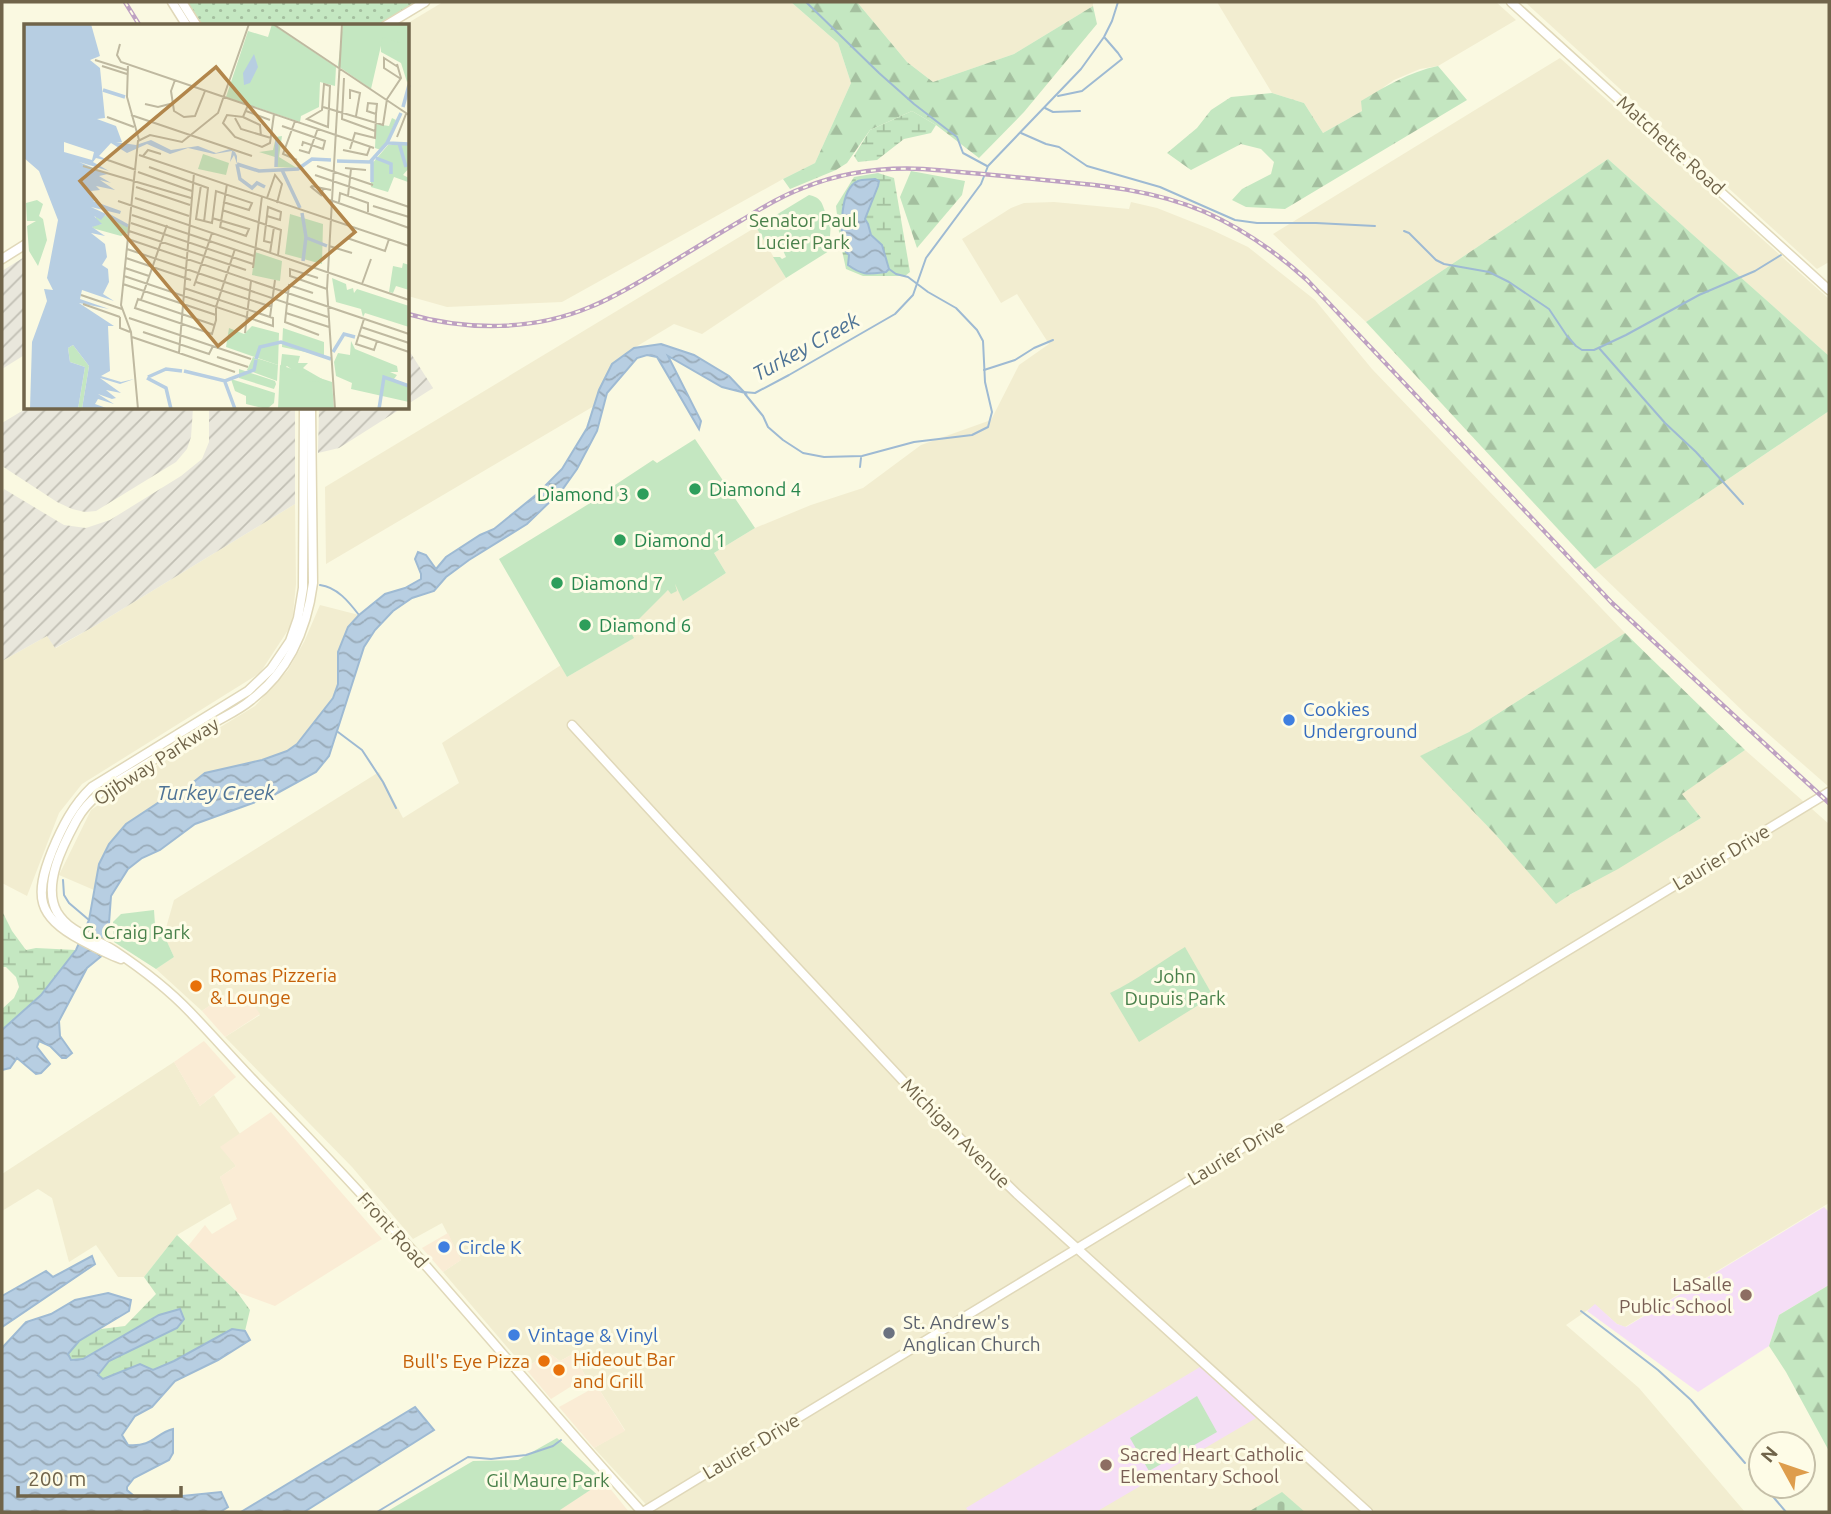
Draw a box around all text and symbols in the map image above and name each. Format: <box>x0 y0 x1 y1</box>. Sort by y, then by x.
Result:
inset map <box>24 24 410 410</box>
street label: Matchette Road <box>1613 91 1729 199</box>
park label: Senator Paul Lucier Park <box>749 209 857 253</box>
water label: Turkey Creek <box>748 307 863 385</box>
place label: Diamond 4 <box>709 478 801 500</box>
marker: Diamond 4 <box>687 481 703 497</box>
place label: Diamond 3 <box>537 483 629 505</box>
marker: Diamond 3 <box>635 486 651 502</box>
place label: Diamond 1 <box>634 529 726 551</box>
marker: Diamond 1 <box>612 532 628 548</box>
place label: Diamond 7 <box>571 572 663 594</box>
marker: Diamond 7 <box>549 575 565 591</box>
place label: Diamond 6 <box>599 614 691 636</box>
marker: Diamond 6 <box>577 617 593 633</box>
place label: Cookies Underground <box>1303 698 1418 742</box>
street label: Ojibway Parkway <box>89 712 223 810</box>
marker: Cookies Underground <box>1281 712 1297 728</box>
water label: Turkey Creek <box>157 780 275 804</box>
street label: Laurier Drive <box>1669 819 1773 895</box>
park label: G. Craig Park <box>82 921 191 943</box>
place label: Romas Pizzeria & Lounge <box>210 964 337 1008</box>
park label: John Dupuis Park <box>1124 965 1226 1009</box>
marker: Romas Pizzeria & Lounge <box>188 978 204 994</box>
street label: Michigan Avenue <box>897 1074 1015 1192</box>
street label: Laurier Drive <box>1184 1114 1288 1190</box>
street label: Front Road <box>353 1188 433 1272</box>
place label: Circle K <box>458 1236 522 1258</box>
marker: Circle K <box>436 1239 452 1255</box>
place label: LaSalle Public School <box>1619 1273 1732 1317</box>
marker: LaSalle Public School <box>1738 1287 1754 1303</box>
place label: St. Andrew's Anglican Church <box>903 1311 1041 1355</box>
place label: Vintage & Vinyl <box>528 1324 658 1346</box>
marker: St. Andrew's Anglican Church <box>881 1325 897 1341</box>
marker: Vintage & Vinyl <box>506 1327 522 1343</box>
place label: Hideout Bar and Grill <box>573 1348 675 1392</box>
place label: Bull's Eye Pizza <box>402 1350 530 1372</box>
marker: Bull's Eye Pizza <box>536 1353 552 1369</box>
marker: Hideout Bar and Grill <box>551 1362 567 1378</box>
street label: Laurier Drive <box>699 1408 803 1484</box>
north arrow <box>1747 1430 1817 1500</box>
text: N <box>1756 1442 1782 1467</box>
place label: Sacred Heart Catholic Elementary School <box>1120 1443 1304 1487</box>
scale bar <box>18 1454 180 1498</box>
marker: Sacred Heart Catholic Elementary School <box>1098 1457 1114 1473</box>
text: 200 m <box>28 1466 86 1490</box>
park label: Gil Maure Park <box>486 1469 610 1491</box>

